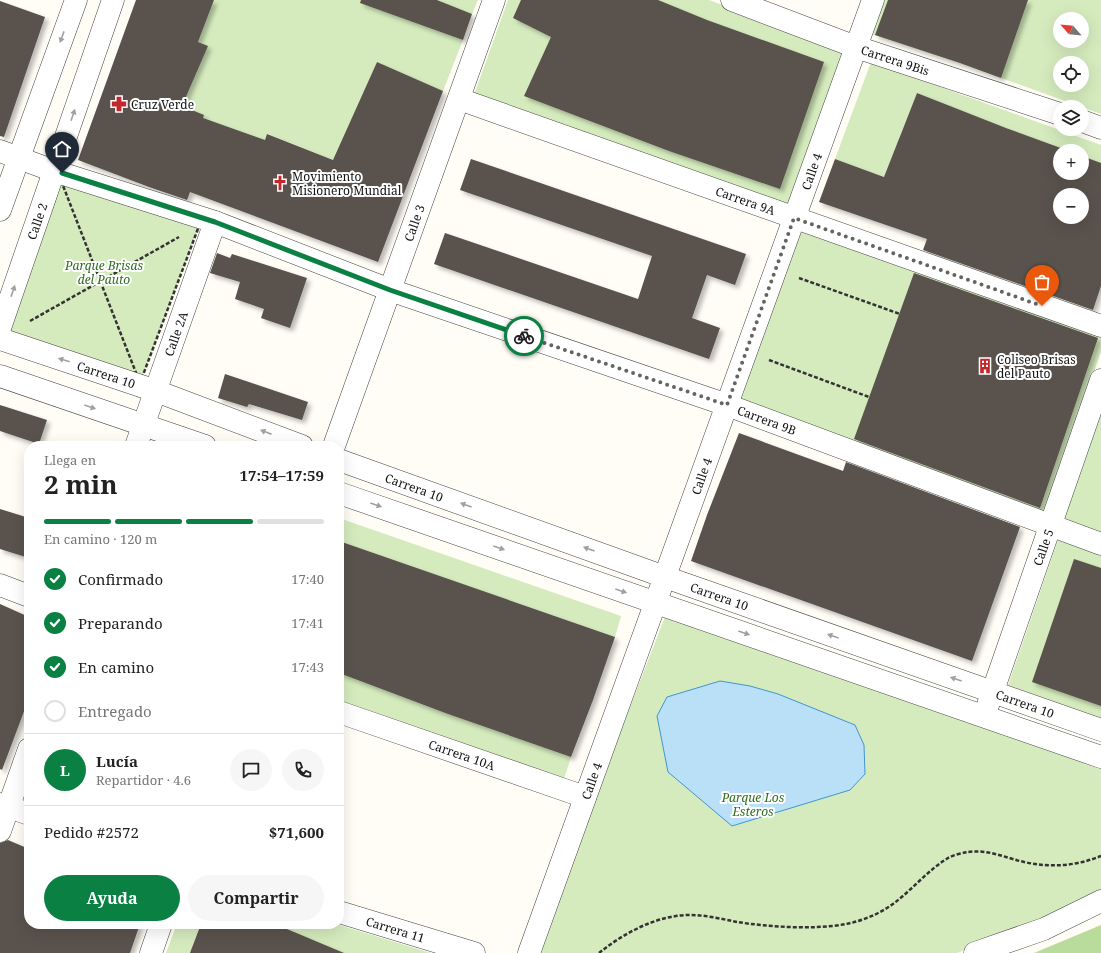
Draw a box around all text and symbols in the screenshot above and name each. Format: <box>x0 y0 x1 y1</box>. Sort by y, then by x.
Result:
north arrow <box>1053 12 1089 48</box>
map controls <box>1053 12 1089 224</box>
one-way arrow <box>59 31 65 43</box>
street label: Carrera 9Bis <box>859 41 932 79</box>
button: locate <box>1053 56 1089 92</box>
pharmacy icon: Cruz Verde <box>110 95 128 113</box>
place label: Cruz Verde <box>131 96 194 113</box>
button: layers <box>1053 100 1089 136</box>
one-way arrow <box>70 109 76 121</box>
pin <box>45 132 79 173</box>
icon: home <box>51 138 73 160</box>
button: + <box>1053 144 1089 180</box>
street label: Calle 4 <box>797 150 826 192</box>
place label: Movimiento Misionero Mundial <box>292 168 402 199</box>
church icon: Movimiento Misionero Mundial <box>271 174 289 192</box>
street label: Carrera 9A <box>713 182 778 219</box>
button: − <box>1053 188 1089 224</box>
street label: Calle 2 <box>23 200 51 242</box>
street label: Calle 3 <box>400 202 429 244</box>
park label: Parque Brisas del Pauto <box>64 257 143 288</box>
pin <box>1025 265 1059 306</box>
icon: bag <box>1031 271 1053 293</box>
one-way arrow <box>10 285 16 297</box>
street label: Calle 2A <box>160 309 191 358</box>
courier <box>504 316 544 356</box>
icon: bike <box>513 325 535 347</box>
place label: Coliseo Brisas del Pauto <box>997 351 1076 382</box>
one-way arrow <box>58 357 70 363</box>
street label: Carrera 10 <box>75 357 138 392</box>
building icon: Coliseo Brisas del Pauto <box>976 357 994 375</box>
street label: Carrera 9B <box>735 401 799 439</box>
one-way arrow <box>84 404 96 410</box>
one-way arrow <box>259 429 271 435</box>
text: Llega en <box>44 451 96 469</box>
street label: Calle 4 <box>687 455 716 497</box>
text: 17:54–17:59 <box>240 465 324 485</box>
text: 2 min <box>44 466 118 502</box>
street label: Carrera 10 <box>383 469 446 505</box>
one-way arrow <box>460 502 472 508</box>
one-way arrow <box>370 503 382 509</box>
street label: Calle 5 <box>1029 527 1057 568</box>
text: En camino · 120 m <box>44 530 157 548</box>
one-way arrow <box>493 545 505 551</box>
one-way arrow <box>582 546 594 552</box>
icon: check <box>44 568 66 590</box>
text: Confirmado <box>78 569 163 589</box>
text: 17:40 <box>291 570 324 588</box>
street label: Carrera 10 <box>688 578 751 614</box>
one-way arrow <box>616 588 628 594</box>
icon: check <box>44 612 66 634</box>
text: Preparando <box>78 613 163 633</box>
text: 17:41 <box>291 614 324 632</box>
one-way arrow <box>739 630 751 636</box>
one-way arrow <box>827 633 839 639</box>
icon: check <box>44 656 66 678</box>
text: En camino <box>78 657 154 677</box>
text: 17:43 <box>291 658 324 676</box>
one-way arrow <box>949 676 961 682</box>
street label: Carrera 10 <box>994 685 1057 722</box>
text: Entregado <box>78 701 152 721</box>
street label: Carrera 10A <box>426 735 498 774</box>
button: chat <box>230 749 272 791</box>
button: phone <box>282 749 324 791</box>
text: Lucía <box>96 751 138 771</box>
text: L <box>60 760 70 780</box>
street label: Calle 4 <box>577 760 606 802</box>
text: Repartidor · 4.6 <box>96 771 191 789</box>
park label: Parque Los Esteros <box>721 789 785 820</box>
text: Pedido #2572 <box>44 822 139 842</box>
text: $71,600 <box>269 822 324 842</box>
button: Ayuda <box>44 875 180 921</box>
button: Compartir <box>188 875 324 921</box>
street label: Carrera 11 <box>364 912 427 946</box>

